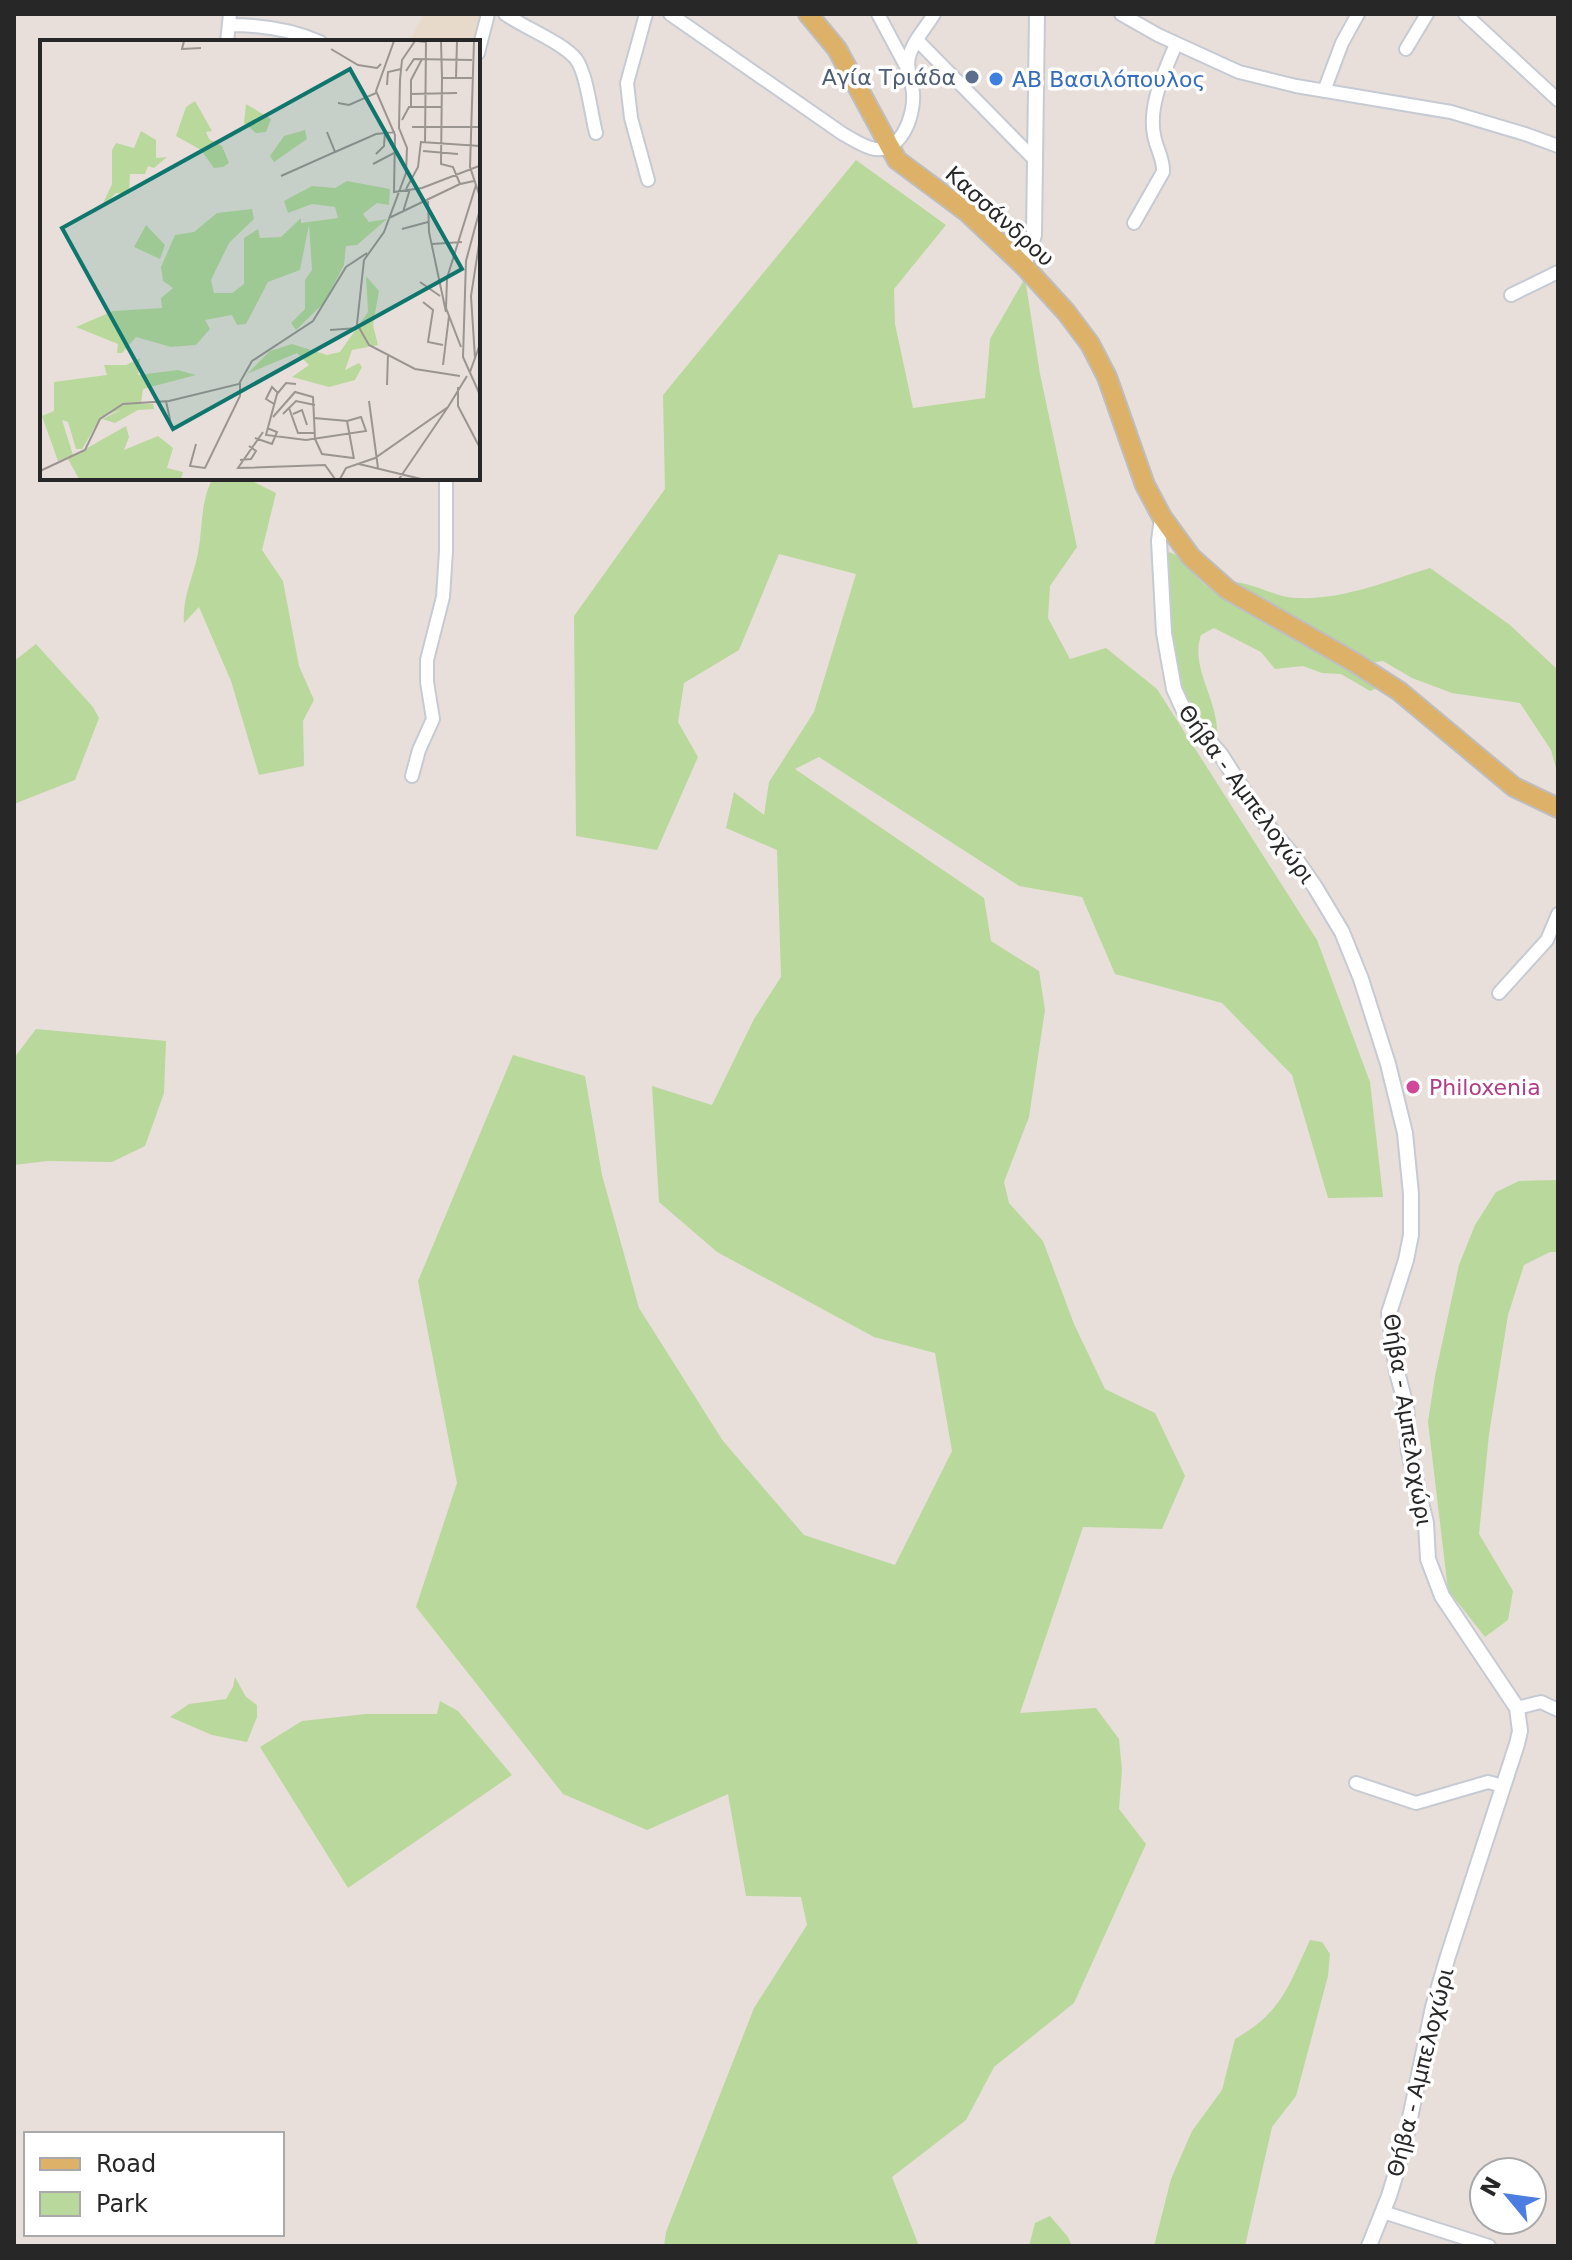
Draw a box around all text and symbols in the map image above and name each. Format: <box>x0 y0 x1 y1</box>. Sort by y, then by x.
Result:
inset map <box>40 40 480 480</box>
place label: Αγία Τριάδα <box>822 65 956 90</box>
place label: ΑΒ Βασιλόπουλος <box>1012 67 1205 92</box>
marker: Αγία Τριάδα <box>963 68 981 86</box>
marker: ΑΒ Βασιλόπουλος <box>987 70 1005 88</box>
street label: Κασσάνδρου <box>940 161 1059 272</box>
street label: Θήβα - Αμπελοχώρι <box>1173 700 1320 889</box>
place label: Philoxenia <box>1429 1075 1541 1100</box>
marker: Philoxenia <box>1404 1078 1422 1096</box>
street label: Θήβα - Αμπελοχώρι <box>1378 1312 1437 1528</box>
street label: Θήβα - Αμπελοχώρι <box>1382 1965 1459 2179</box>
legend <box>24 2132 284 2236</box>
text: Road <box>96 2150 156 2178</box>
north arrow <box>1468 2156 1548 2236</box>
text: N <box>1476 2172 1506 2201</box>
text: Park <box>96 2190 148 2218</box>

